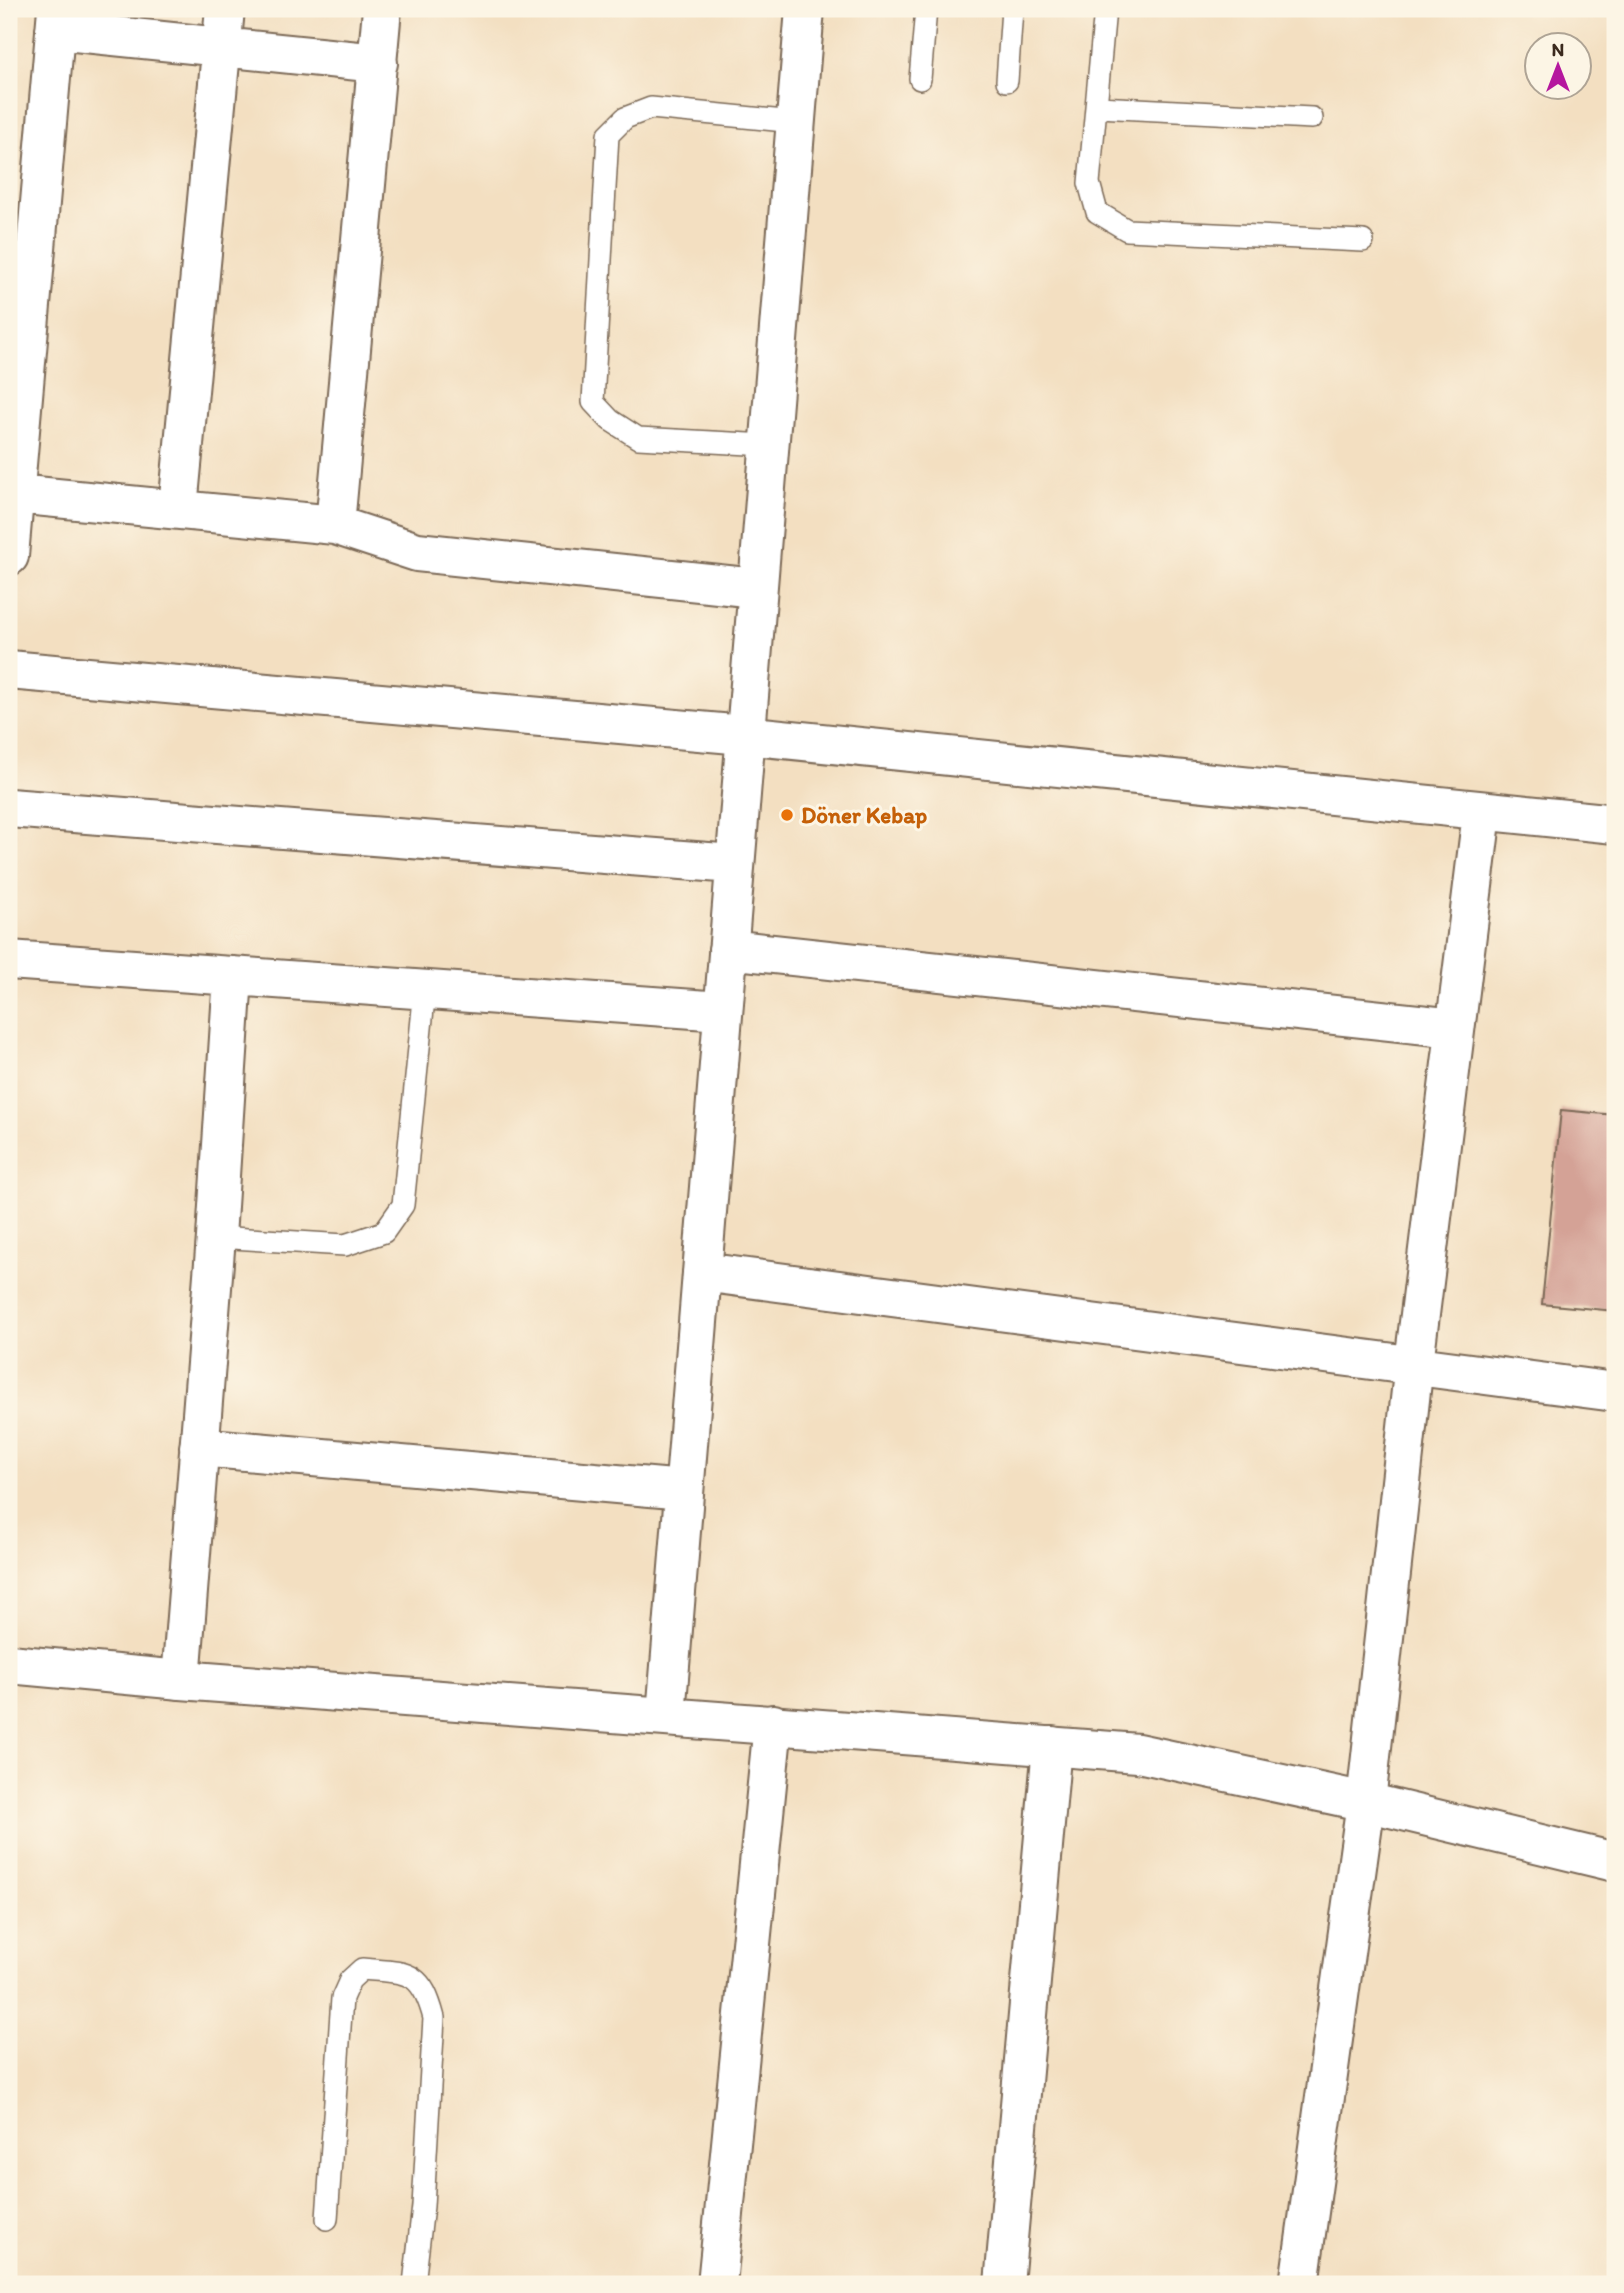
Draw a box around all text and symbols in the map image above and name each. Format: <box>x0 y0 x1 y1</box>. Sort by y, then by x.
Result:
north arrow <box>1522 32 1592 102</box>
text: N <box>1552 38 1564 61</box>
place label: Döner Kebap <box>801 801 927 829</box>
marker: Döner Kebap <box>779 807 795 823</box>

